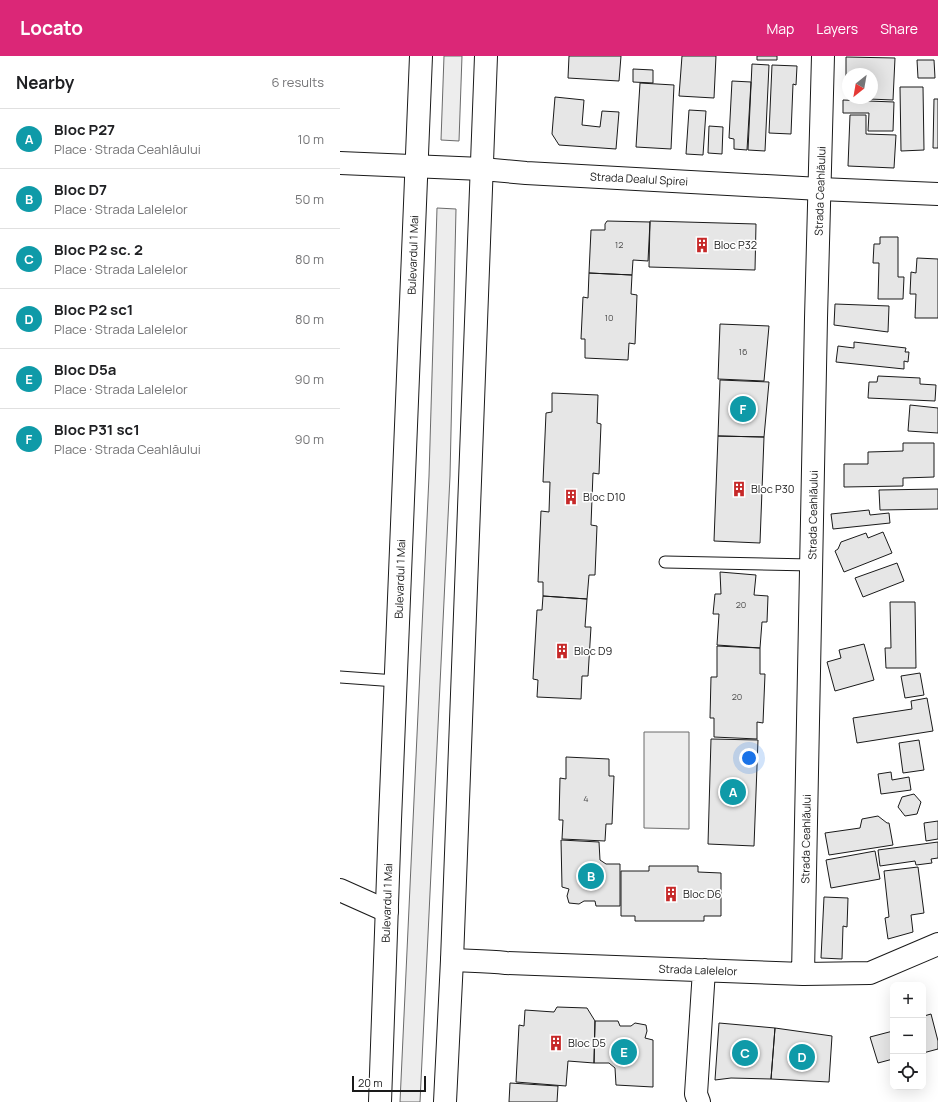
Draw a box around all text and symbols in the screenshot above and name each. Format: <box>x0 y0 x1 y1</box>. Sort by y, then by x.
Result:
text: Locato <box>20 15 83 41</box>
text: Map <box>766 19 794 38</box>
text: Layers <box>816 19 858 38</box>
text: Share <box>880 19 918 38</box>
north arrow <box>842 68 878 104</box>
text: Nearby <box>16 71 74 94</box>
text: 6 results <box>272 73 324 91</box>
text: Bloc P27 <box>54 119 115 140</box>
text: A <box>25 130 33 148</box>
text: 10 m <box>297 130 324 148</box>
text: Place · Strada Ceahlăului <box>54 140 201 158</box>
street label: Strada Ceahlăului <box>810 146 829 236</box>
street label: Strada Dealul Spirei <box>590 168 688 189</box>
text: Bloc D7 <box>54 179 107 200</box>
text: B <box>25 190 33 208</box>
text: 50 m <box>295 190 324 208</box>
text: Place · Strada Lalelelor <box>54 200 188 218</box>
street label: Bulevardul 1 Mai <box>404 215 421 295</box>
building icon: Bloc P32 <box>693 236 711 254</box>
place label: Bloc P32 <box>714 237 757 252</box>
house number: 12 <box>615 238 623 251</box>
text: Bloc P2 sc. 2 <box>54 239 143 260</box>
text: C <box>24 250 34 268</box>
text: 80 m <box>295 250 324 268</box>
text: Place · Strada Lalelelor <box>54 260 188 278</box>
text: Bloc P2 sc1 <box>54 299 133 320</box>
text: D <box>24 310 34 328</box>
text: 80 m <box>295 310 324 328</box>
house number: 10 <box>605 311 614 324</box>
text: Place · Strada Lalelelor <box>54 320 188 338</box>
house number: 16 <box>738 345 748 358</box>
text: Bloc D5a <box>54 359 117 380</box>
text: E <box>25 370 33 388</box>
text: 90 m <box>294 370 324 388</box>
text: Place · Strada Lalelelor <box>54 380 188 398</box>
pin: F <box>730 394 756 424</box>
text: Bloc P31 sc1 <box>54 419 140 440</box>
text: F <box>26 430 32 448</box>
text: 90 m <box>294 430 324 448</box>
text: Place · Strada Ceahlăului <box>54 440 201 458</box>
street label: Strada Ceahlăului <box>804 470 821 560</box>
building icon: Bloc P30 <box>730 480 748 498</box>
place label: Bloc P30 <box>751 481 795 496</box>
building icon: Bloc D10 <box>562 488 580 506</box>
place label: Bloc D10 <box>583 489 626 504</box>
street label: Bulevardul 1 Mai <box>391 539 408 619</box>
house number: 20 <box>736 598 746 611</box>
building icon: Bloc D9 <box>553 642 571 660</box>
place label: Bloc D9 <box>574 643 612 658</box>
house number: 20 <box>732 690 742 703</box>
your location <box>739 748 759 768</box>
pin: A <box>720 777 746 807</box>
house number: 4 <box>583 792 589 805</box>
street label: Strada Ceahlăului <box>797 794 814 884</box>
pin: B <box>578 861 604 891</box>
street label: Bulevardul 1 Mai <box>378 863 395 943</box>
building icon: Bloc D6 <box>662 885 680 903</box>
place label: Bloc D6 <box>683 886 721 901</box>
street label: Strada Lalelelor <box>658 961 738 978</box>
map controls <box>890 982 926 1090</box>
button: + <box>890 982 926 1018</box>
button: − <box>890 1018 926 1054</box>
building icon: Bloc D5 <box>547 1034 565 1052</box>
place label: Bloc D5 <box>568 1035 606 1050</box>
pin: E <box>611 1037 637 1067</box>
pin: C <box>732 1038 758 1068</box>
pin: D <box>789 1042 815 1072</box>
button: locate <box>890 1054 926 1090</box>
scale bar <box>352 1074 426 1093</box>
text: 20 m <box>358 1075 383 1090</box>

